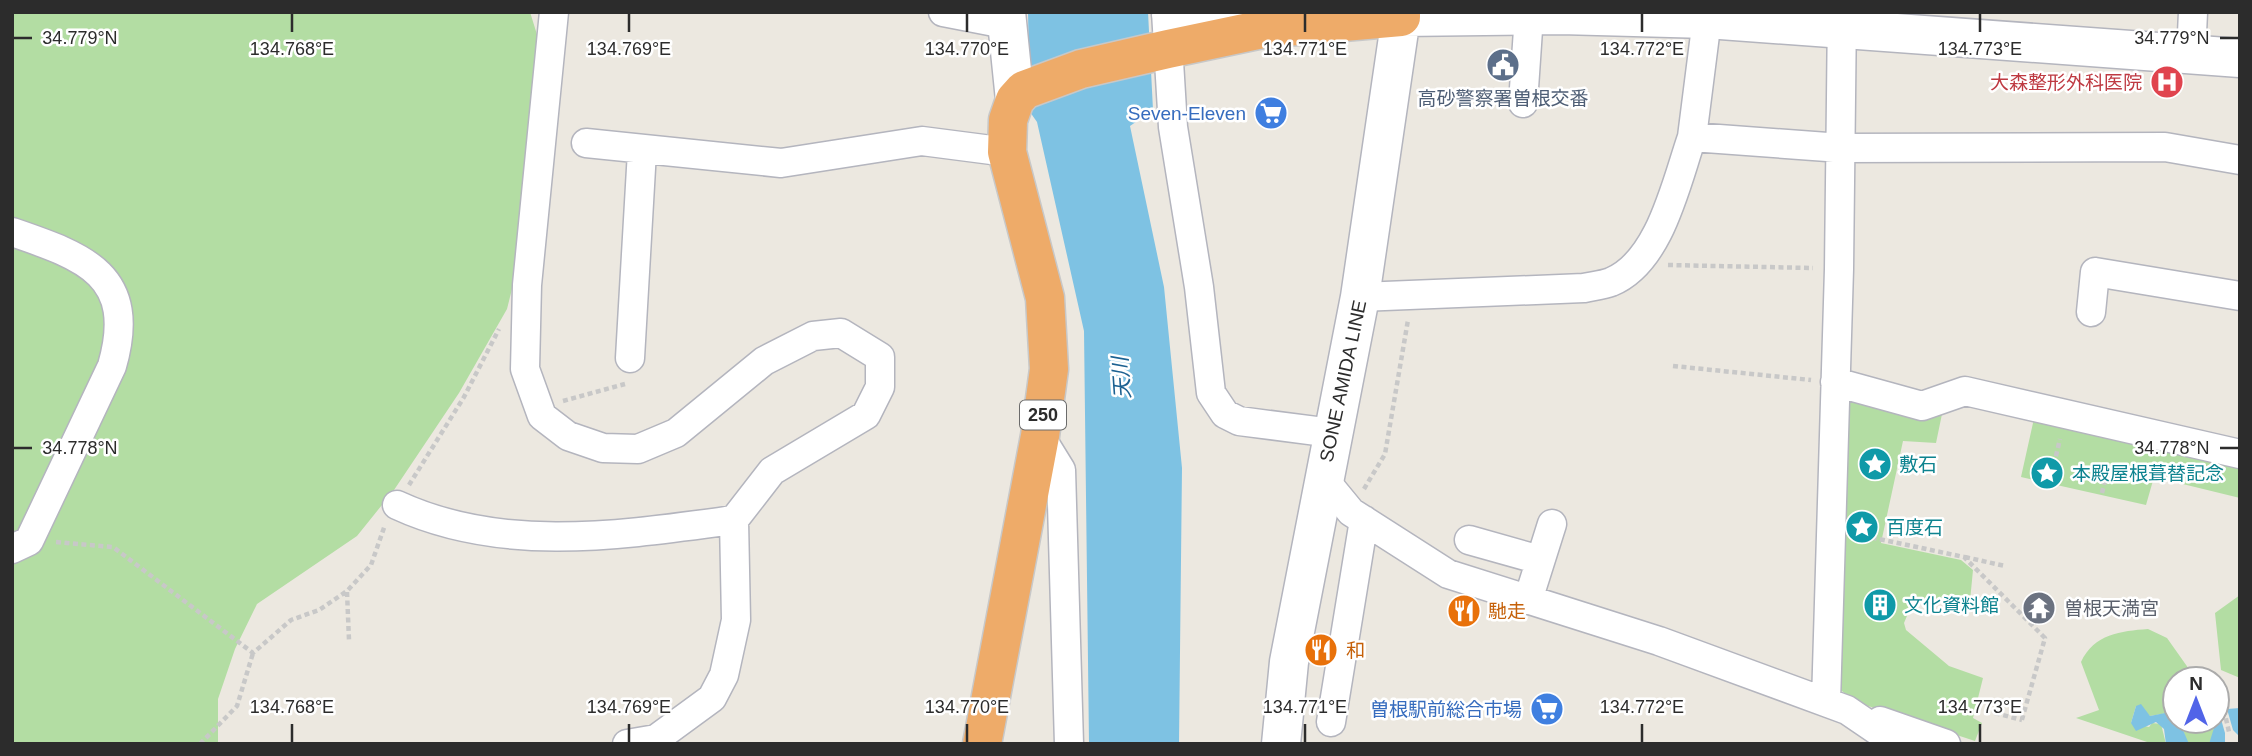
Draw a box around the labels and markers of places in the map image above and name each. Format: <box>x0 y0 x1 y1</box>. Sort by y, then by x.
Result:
public building icon: 高砂警察署曽根交番 <box>1484 46 1522 84</box>
hospital icon: 大森整形外科医院 <box>2148 63 2186 101</box>
place label: 大森整形外科医院 <box>1990 72 2142 93</box>
place label: 高砂警察署曽根交番 <box>1417 88 1589 109</box>
supermarket icon: Seven-Eleven <box>1252 94 1290 132</box>
place label: Seven-Eleven <box>1128 103 1246 124</box>
place icon: 敷石 <box>1856 445 1894 483</box>
place label: 敷石 <box>1899 454 1937 475</box>
place icon: 本殿屋根葺替記念 <box>2028 454 2066 492</box>
place label: 本殿屋根葺替記念 <box>2072 463 2224 484</box>
place icon: 百度石 <box>1843 508 1881 546</box>
place label: 百度石 <box>1886 517 1943 538</box>
building icon: 文化資料館 <box>1861 586 1899 624</box>
temple icon: 曽根天満宮 <box>2020 589 2058 627</box>
restaurant icon: 馳走 <box>1445 592 1483 630</box>
place label: 文化資料館 <box>1904 595 1999 616</box>
place label: 曽根天満宮 <box>2064 598 2159 619</box>
place label: 馳走 <box>1488 601 1526 622</box>
restaurant icon: 和 <box>1302 631 1340 669</box>
place label: 和 <box>1346 640 1365 661</box>
supermarket icon: 曽根駅前総合市場 <box>1528 690 1566 728</box>
place label: 曽根駅前総合市場 <box>1370 699 1522 720</box>

